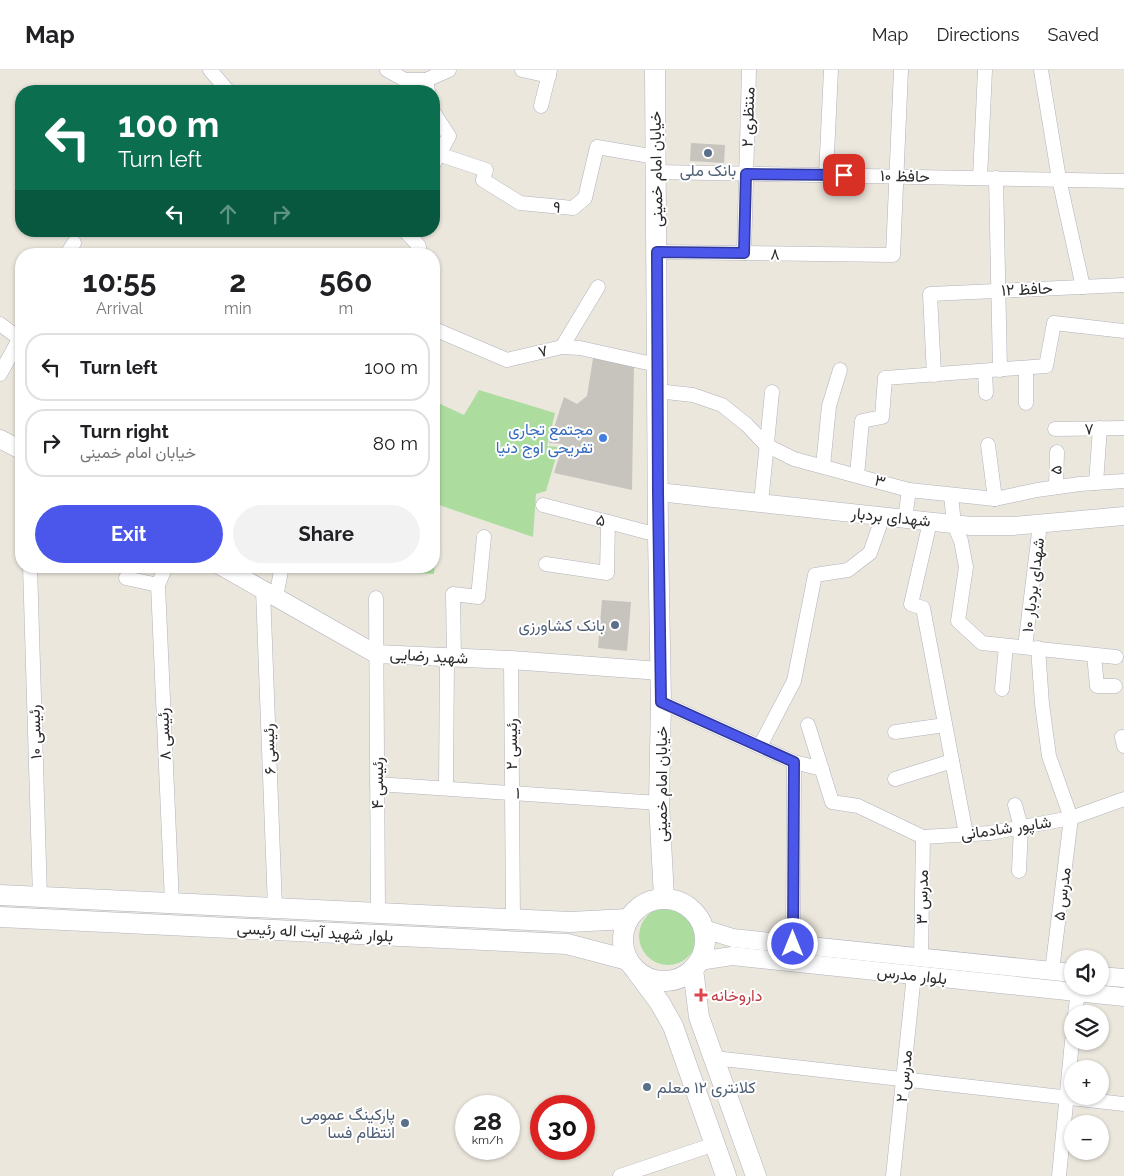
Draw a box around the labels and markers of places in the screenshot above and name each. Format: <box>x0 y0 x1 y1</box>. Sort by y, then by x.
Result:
marker: بانک ملی <box>702 147 714 159</box>
pin <box>823 154 865 196</box>
place label: بانک ملی <box>680 161 736 181</box>
place label: مجتمع تجاری تفریحی اوج دنیا <box>496 420 593 459</box>
marker: مجتمع تجاری تفریحی اوج دنیا <box>597 432 609 444</box>
place label: بانک کشاورزی <box>518 616 605 636</box>
marker: بانک کشاورزی <box>609 619 621 631</box>
place label: داروخانه <box>711 986 762 1006</box>
marker: داروخانه <box>695 989 707 1001</box>
place label: کلانتری ۱۲ معلم <box>657 1078 756 1098</box>
marker: کلانتری ۱۲ معلم <box>641 1081 653 1093</box>
place label: پارکینگ عمومی انتظام فسا <box>301 1105 395 1143</box>
marker: پارکینگ عمومی انتظام فسا <box>399 1117 411 1129</box>

